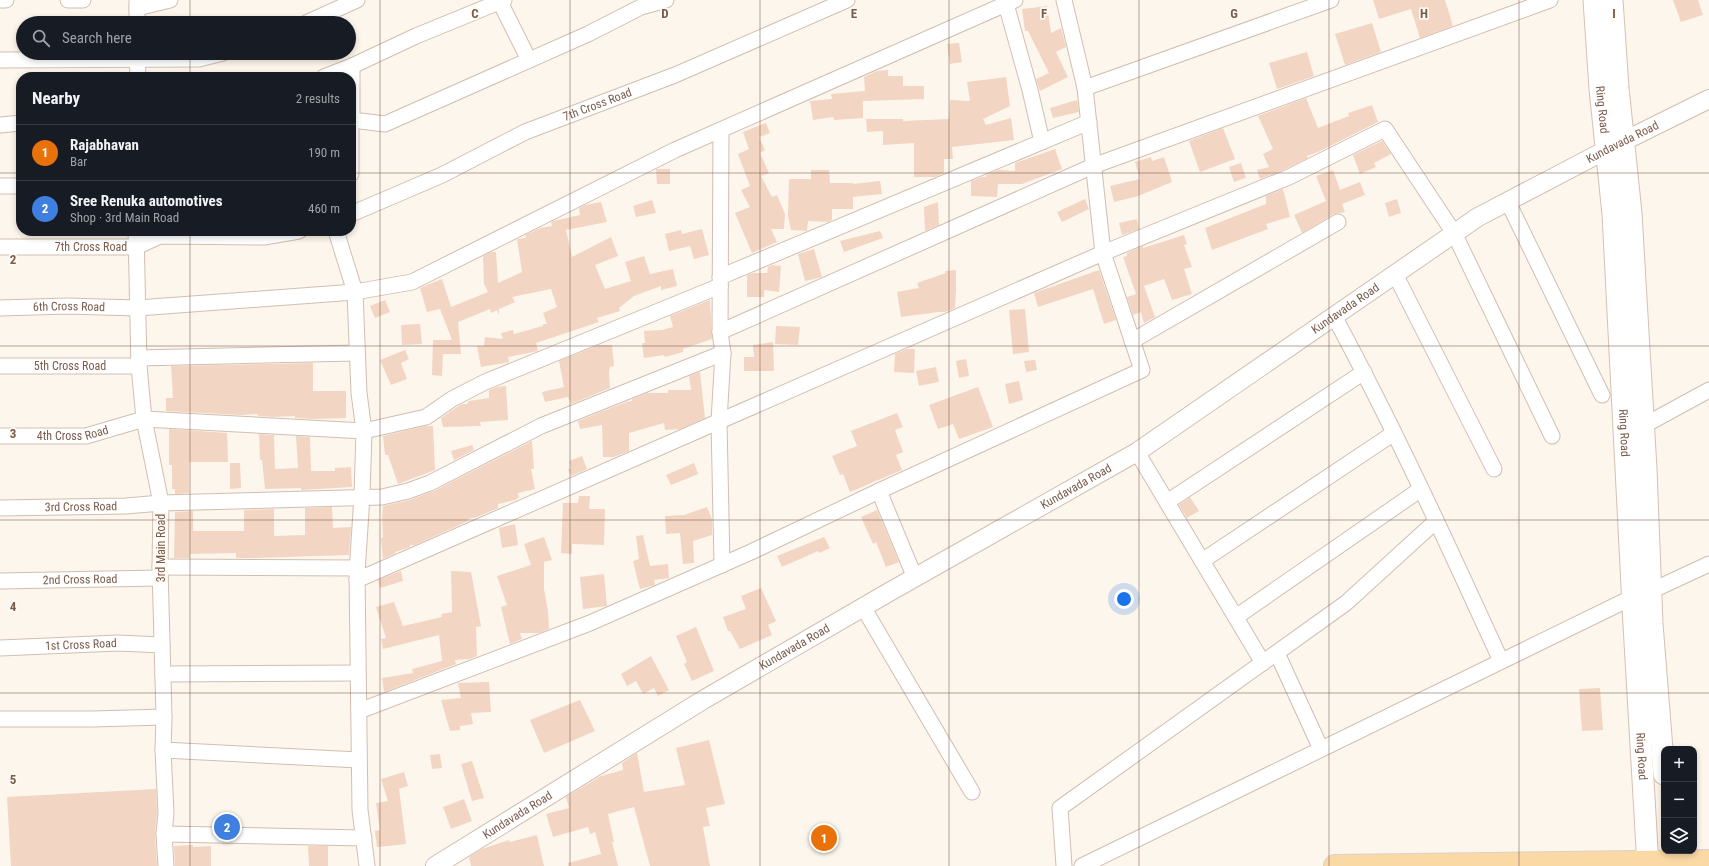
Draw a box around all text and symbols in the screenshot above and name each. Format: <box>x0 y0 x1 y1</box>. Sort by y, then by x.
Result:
text: C <box>471 6 479 21</box>
text: D <box>661 6 669 21</box>
text: E <box>851 6 858 21</box>
text: F <box>1041 6 1047 21</box>
text: G <box>1230 6 1238 21</box>
text: H <box>1420 6 1428 21</box>
text: I <box>1612 6 1616 21</box>
search box <box>16 16 356 60</box>
icon: search <box>30 27 52 49</box>
text: Search here <box>62 29 132 47</box>
street label: 7th Cross Road <box>561 85 634 124</box>
street label: Ring Road <box>1593 85 1612 134</box>
text: Nearby <box>32 88 80 108</box>
text: 2 results <box>296 91 340 106</box>
street label: Kundavada Road <box>1584 118 1661 166</box>
text: Rajabhavan <box>70 136 139 154</box>
text: 1 <box>42 145 48 160</box>
text: 190 m <box>308 145 340 160</box>
text: Bar <box>70 154 87 169</box>
text: Sree Renuka automotives <box>70 192 223 210</box>
text: 2 <box>42 201 48 216</box>
text: 460 m <box>308 201 340 216</box>
text: Shop · 3rd Main Road <box>70 210 179 225</box>
street label: 7th Cross Road <box>55 240 127 254</box>
text: 2 <box>10 252 17 267</box>
street label: Kundavada Road <box>1309 280 1382 337</box>
street label: 6th Cross Road <box>33 299 105 314</box>
street label: 5th Cross Road <box>34 359 106 373</box>
street label: Ring Road <box>1616 409 1632 457</box>
street label: 4th Cross Road <box>37 423 110 443</box>
text: 3 <box>10 426 16 441</box>
street label: Kundavada Road <box>1038 461 1114 512</box>
street label: 3rd Cross Road <box>45 499 117 514</box>
street label: 3rd Main Road <box>154 514 168 582</box>
street label: 2nd Cross Road <box>43 572 118 587</box>
your location <box>1114 589 1134 609</box>
text: 4 <box>10 599 17 614</box>
street label: Kundavada Road <box>757 621 832 673</box>
street label: 1st Cross Road <box>45 636 117 653</box>
street label: Ring Road <box>1633 732 1650 781</box>
map controls <box>1661 746 1697 854</box>
button: + <box>1661 746 1697 782</box>
text: 5 <box>10 772 17 787</box>
button: − <box>1661 782 1697 818</box>
street label: Kundavada Road <box>480 788 555 842</box>
pin: 2 <box>214 812 240 842</box>
button: layers <box>1661 818 1697 854</box>
pin: 1 <box>811 823 837 853</box>

